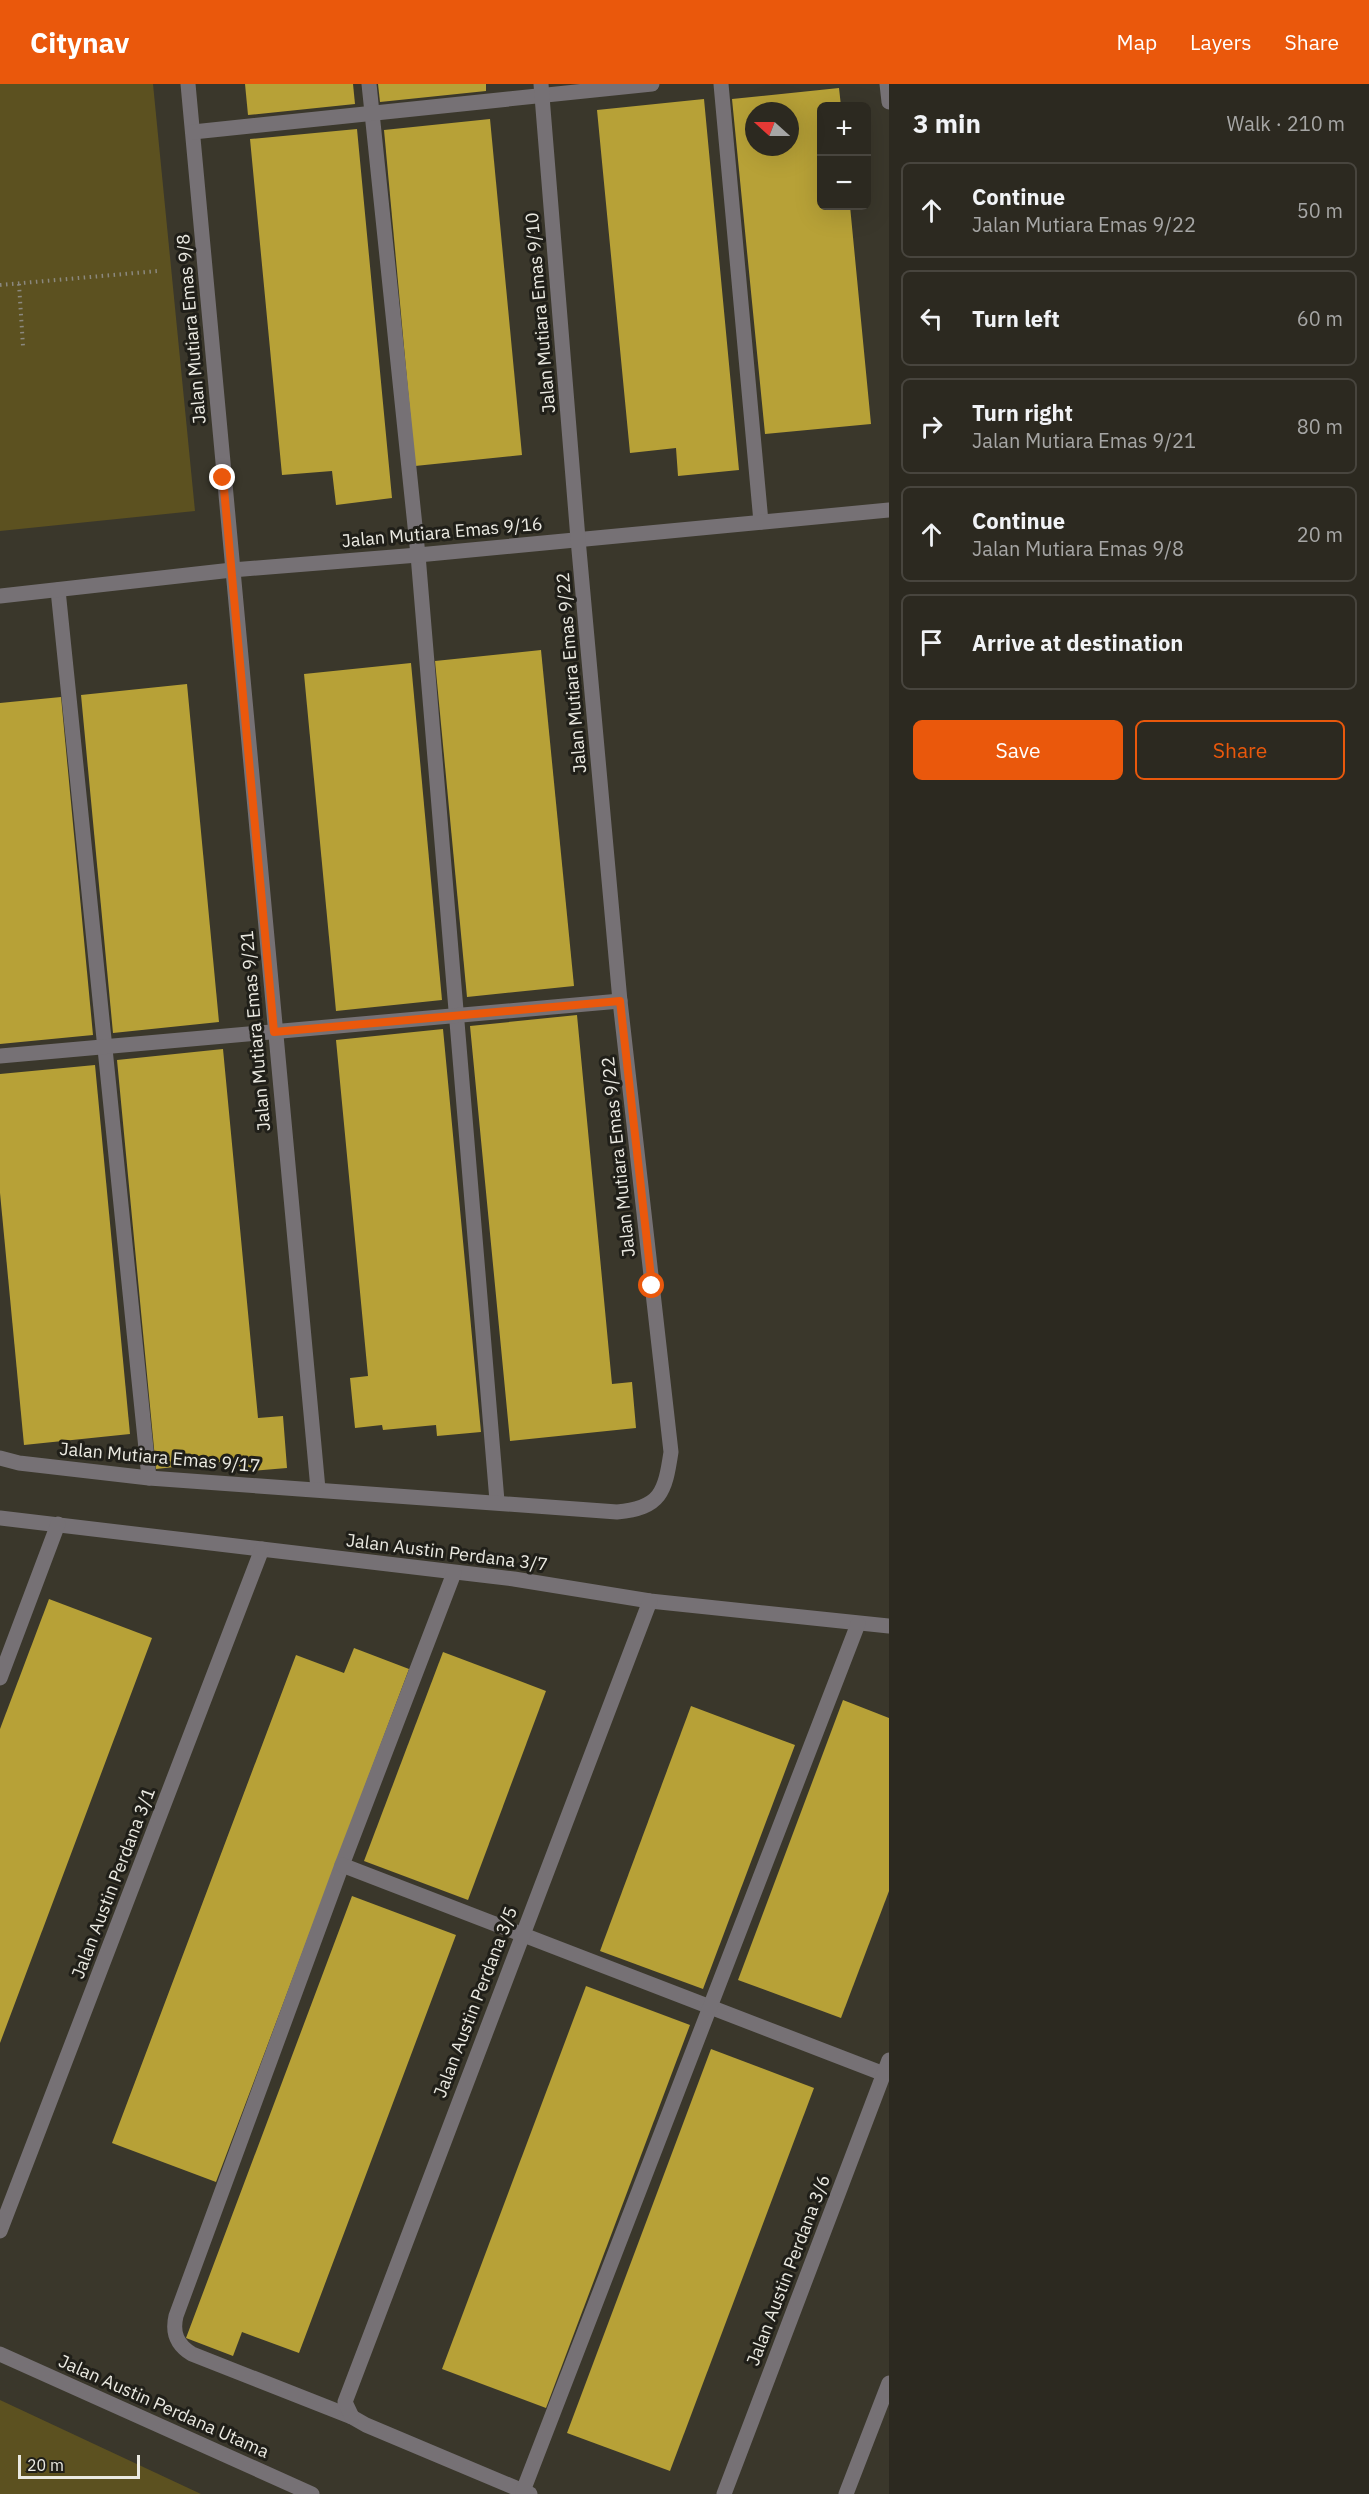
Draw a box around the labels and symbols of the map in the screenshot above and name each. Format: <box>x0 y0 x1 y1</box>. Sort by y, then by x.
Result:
north arrow <box>745 102 799 156</box>
street label: Jalan Mutiara Emas 9/10 <box>520 212 560 414</box>
street label: Jalan Mutiara Emas 9/8 <box>171 233 211 425</box>
route end <box>209 464 235 490</box>
street label: Jalan Mutiara Emas 9/16 <box>341 512 543 552</box>
street label: Jalan Mutiara Emas 9/22 <box>551 572 591 774</box>
street label: Jalan Mutiara Emas 9/21 <box>235 930 275 1132</box>
street label: Jalan Mutiara Emas 9/22 <box>596 1056 640 1258</box>
route start <box>638 1272 664 1298</box>
street label: Jalan Mutiara Emas 9/17 <box>59 1437 261 1477</box>
street label: Jalan Austin Perdana 3/7 <box>345 1528 549 1576</box>
street label: Jalan Austin Perdana 3/1 <box>66 1784 160 1982</box>
street label: Jalan Austin Perdana 3/5 <box>428 1903 522 2101</box>
street label: Jalan Austin Perdana 3/6 <box>741 2171 835 2369</box>
street label: Jalan Austin Perdana Utama <box>55 2349 273 2463</box>
scale bar <box>18 2452 140 2480</box>

